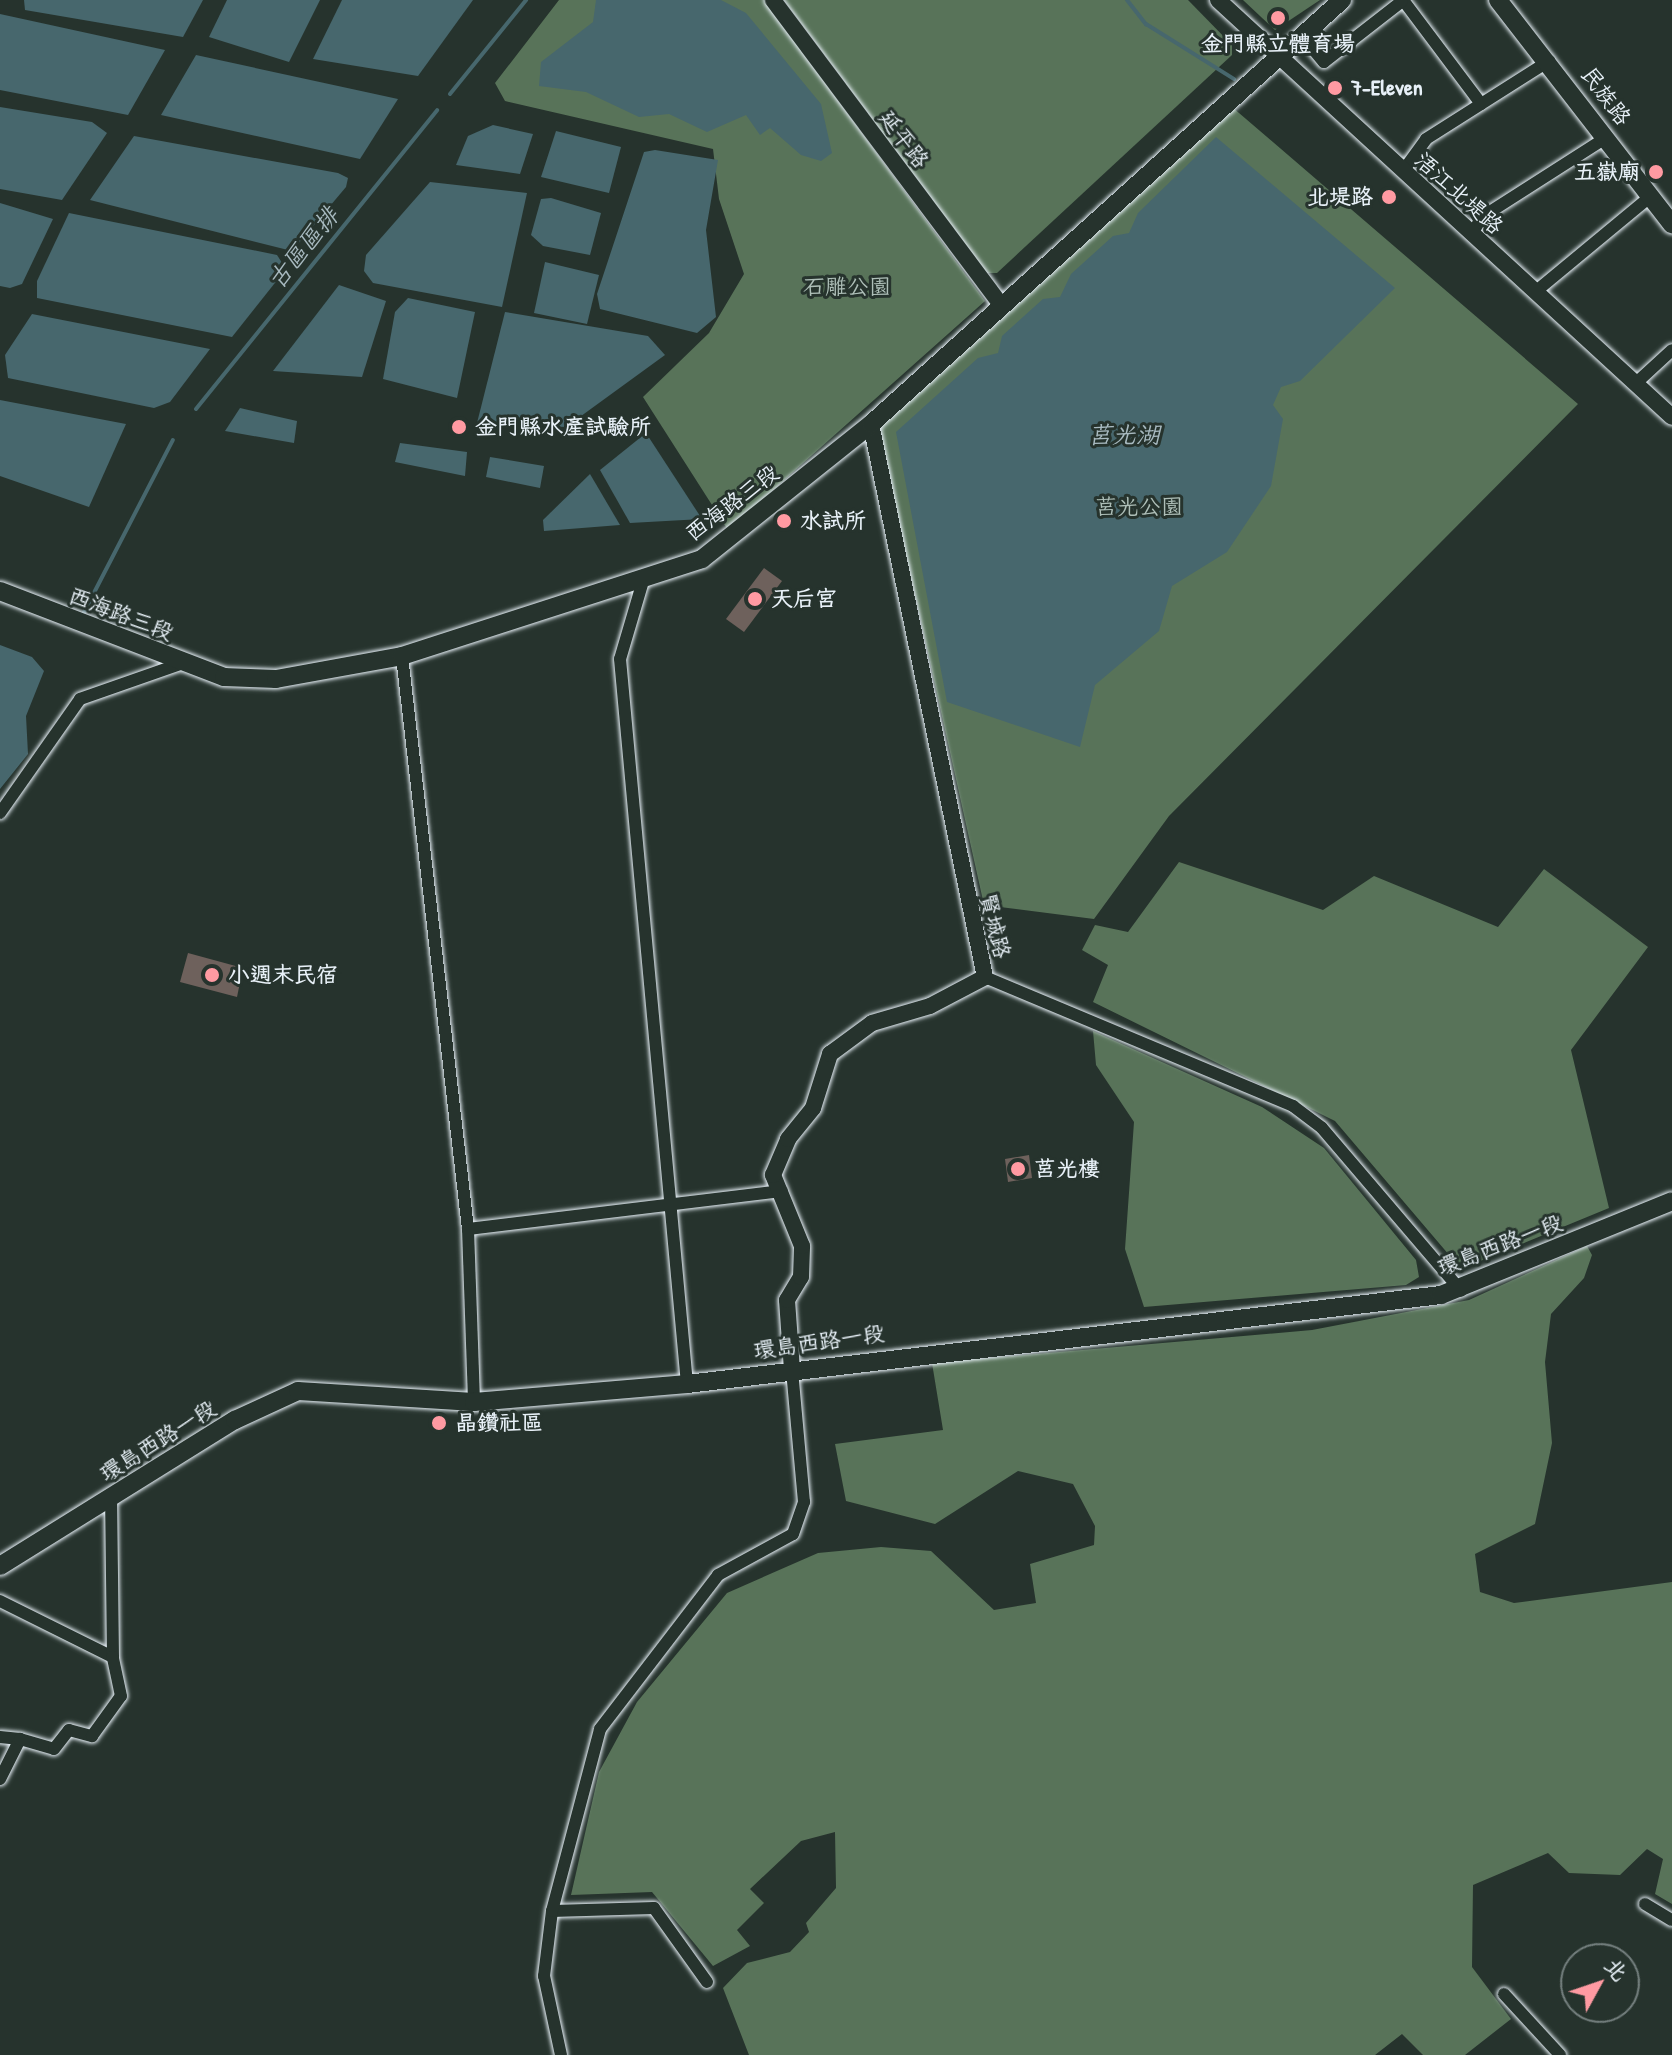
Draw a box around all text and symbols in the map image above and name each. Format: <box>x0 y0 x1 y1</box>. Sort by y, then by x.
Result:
marker: 金門縣立體育場 <box>1269 9 1287 27</box>
place label: 金門縣立體育場 <box>1201 31 1355 57</box>
street label: 民族路 <box>1576 62 1636 130</box>
place label: 7-Eleven <box>1351 75 1423 101</box>
marker: 7-Eleven <box>1326 79 1344 97</box>
street label: 延平路 <box>874 105 934 173</box>
street label: 浯江北堤路 <box>1409 146 1509 240</box>
place label: 五嶽廟 <box>1574 159 1640 185</box>
marker: 五嶽廟 <box>1647 163 1665 181</box>
place label: 北堤路 <box>1307 184 1373 210</box>
marker: 北堤路 <box>1380 188 1398 206</box>
water label: 古區區排 <box>262 202 344 294</box>
park label: 石雕公園 <box>803 274 891 300</box>
place label: 金門縣水產試驗所 <box>475 414 651 440</box>
marker: 金門縣水產試驗所 <box>450 418 468 436</box>
water label: 莒光湖 <box>1088 421 1160 449</box>
street label: 西海路三段 <box>680 459 784 547</box>
park label: 莒光公園 <box>1095 494 1183 520</box>
place label: 水試所 <box>800 508 866 534</box>
marker: 水試所 <box>775 512 793 530</box>
street label: 西海路三段 <box>65 582 177 646</box>
place label: 天后宮 <box>771 586 837 612</box>
marker: 天后宮 <box>746 590 764 608</box>
street label: 賢城路 <box>974 891 1016 961</box>
place label: 小週末民宿 <box>228 962 338 988</box>
marker: 小週末民宿 <box>203 966 221 984</box>
place label: 莒光樓 <box>1034 1156 1100 1182</box>
marker: 莒光樓 <box>1009 1160 1027 1178</box>
street label: 環島西路一段 <box>1434 1209 1566 1281</box>
street label: 環島西路一段 <box>752 1320 886 1364</box>
street label: 環島西路一段 <box>95 1395 221 1487</box>
place label: 晶鑽社區 <box>455 1410 543 1436</box>
marker: 晶鑽社區 <box>430 1414 448 1432</box>
north arrow <box>1560 1943 1640 2023</box>
text: 北 <box>1598 1951 1635 1987</box>

